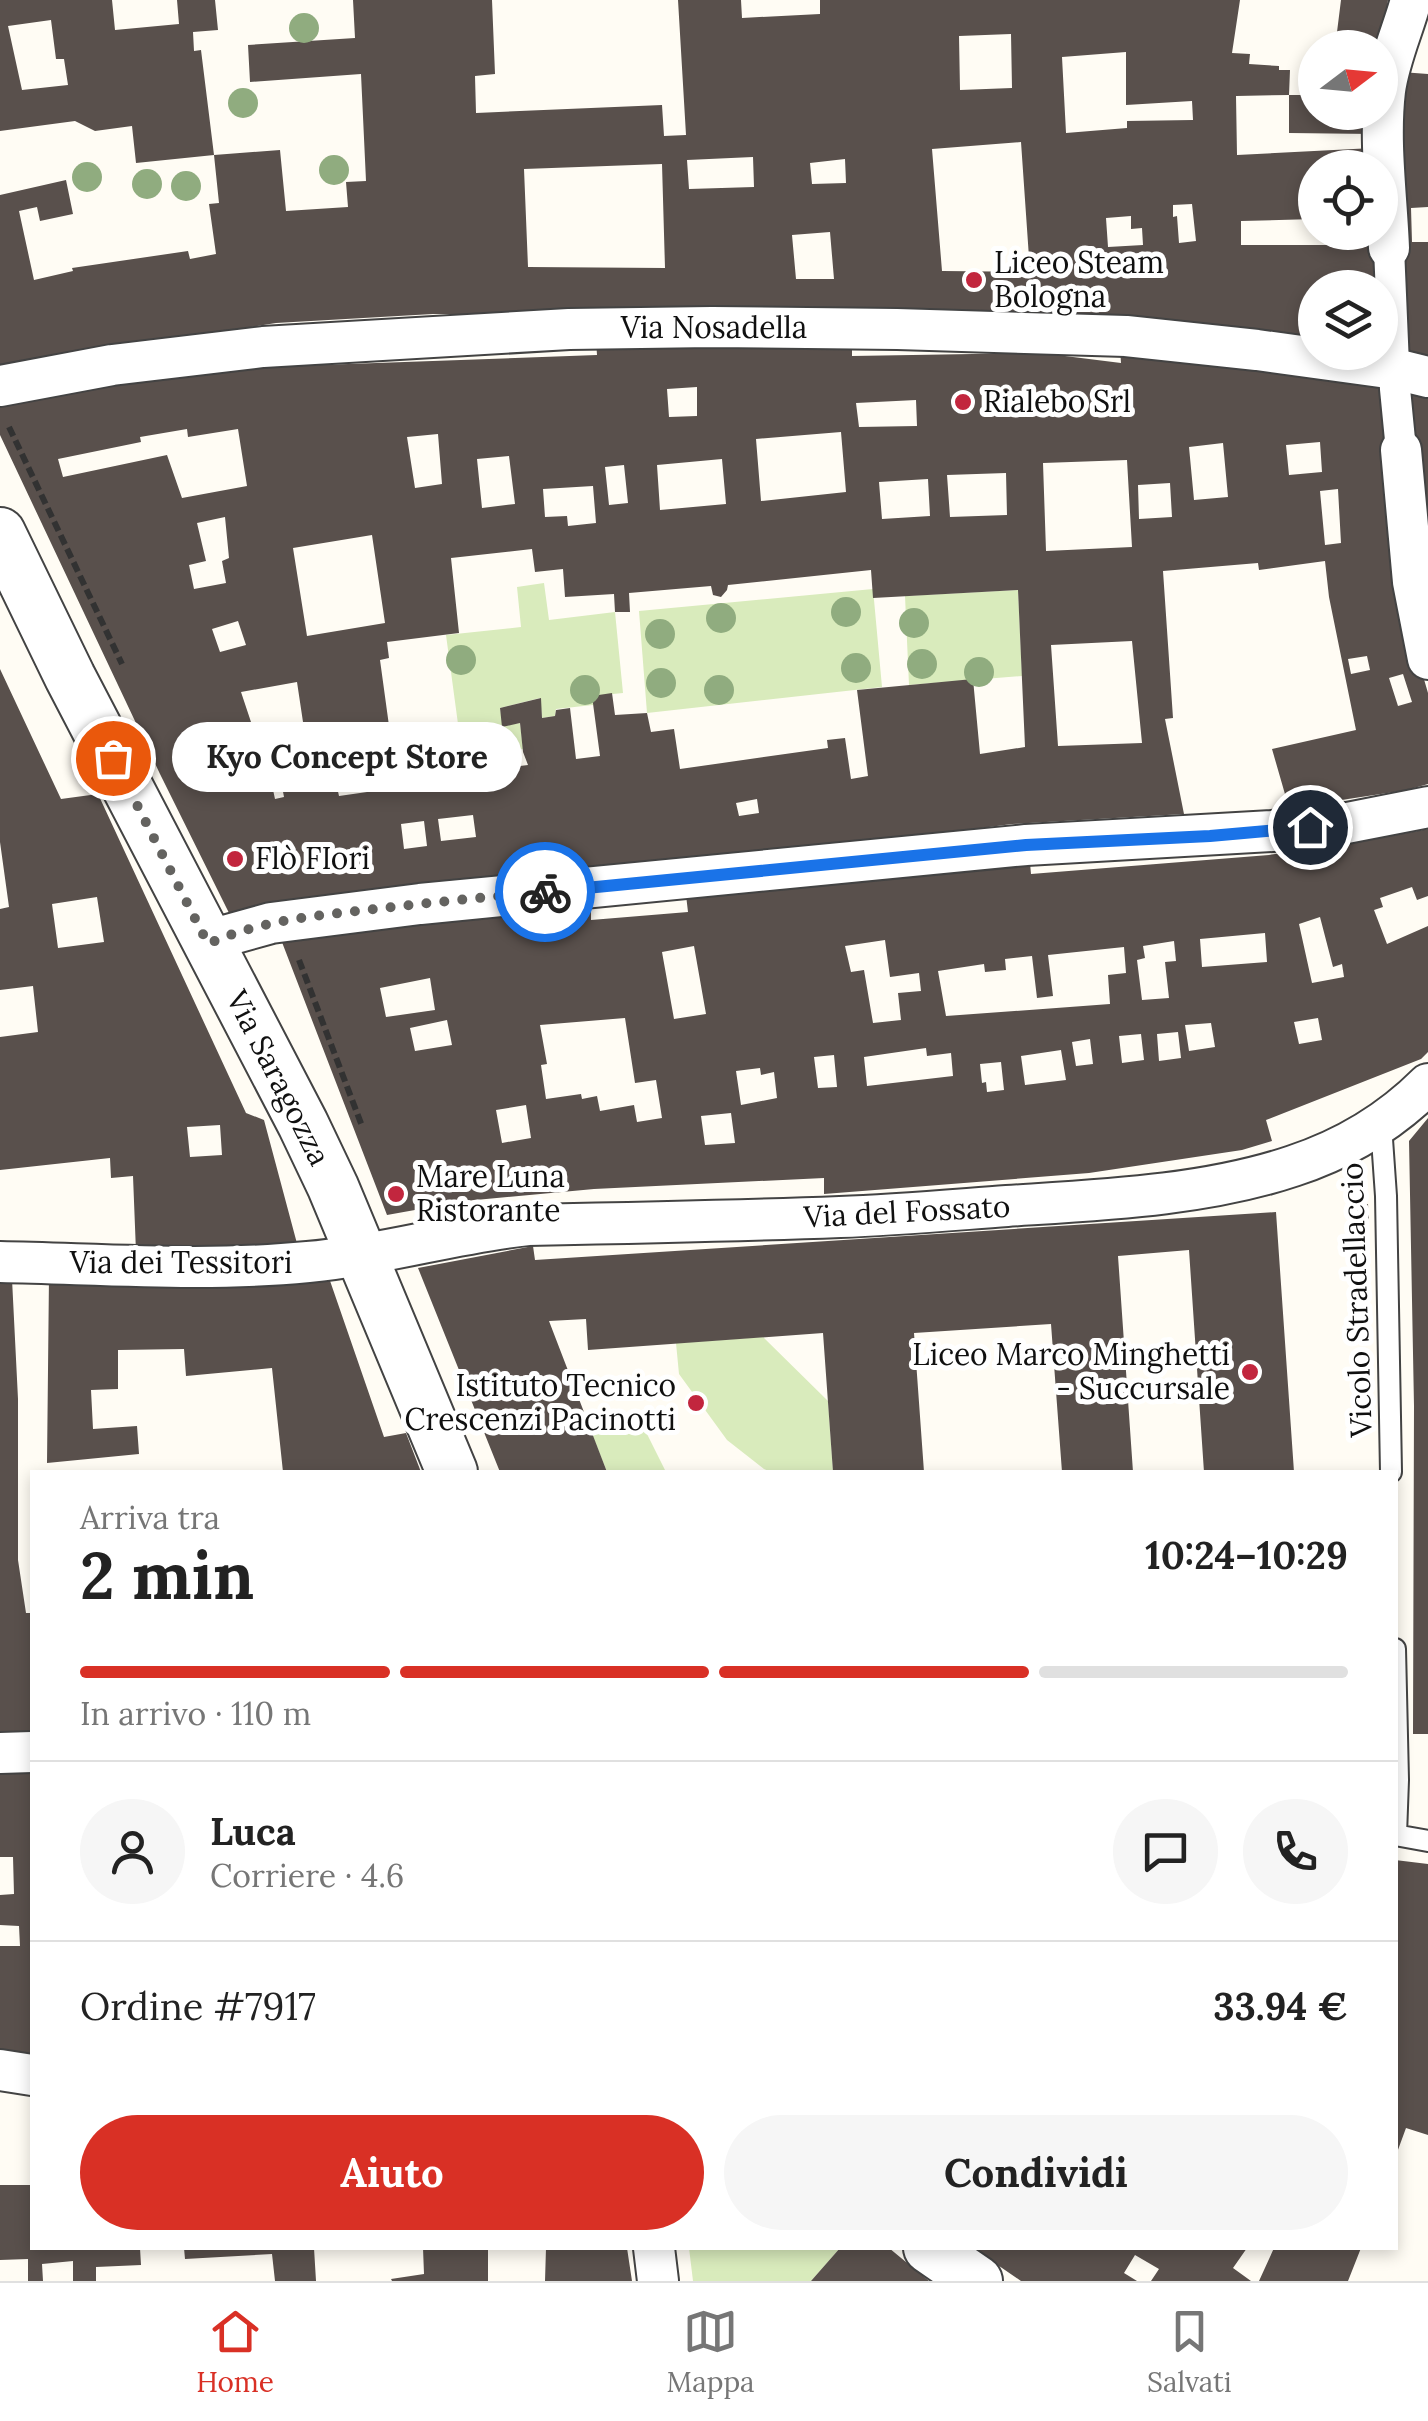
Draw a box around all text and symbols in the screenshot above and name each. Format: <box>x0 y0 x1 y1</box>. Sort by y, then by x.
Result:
north arrow <box>1298 30 1398 130</box>
map controls <box>1298 30 1398 370</box>
button: locate <box>1298 150 1398 250</box>
place label: Liceo Steam Bologna <box>994 243 1164 316</box>
marker: Liceo Steam Bologna <box>963 269 985 291</box>
button: layers <box>1298 270 1398 370</box>
street label: Via Nosadella <box>620 308 807 346</box>
place label: Rialebo Srl <box>983 382 1131 420</box>
marker: Rialebo Srl <box>952 391 974 413</box>
pin <box>71 716 156 801</box>
callout: Kyo Concept Store <box>173 723 523 793</box>
icon: bag <box>86 731 141 786</box>
text: Kyo Concept Store <box>206 736 488 777</box>
pin <box>1268 785 1353 870</box>
icon: home <box>1283 800 1338 855</box>
place label: Flò FIori <box>255 839 370 877</box>
courier <box>495 842 595 942</box>
marker: Flò FIori <box>224 848 246 870</box>
icon: bike <box>518 865 573 920</box>
street label: Via Saragozza <box>217 983 339 1172</box>
place label: Mare Luna Ristorante <box>416 1157 565 1229</box>
street label: Vicolo Stradellaccio <box>1332 1162 1380 1439</box>
marker: Mare Luna Ristorante <box>385 1183 407 1205</box>
street label: Via del Fossato <box>802 1187 1011 1235</box>
street label: Via dei Tessitori <box>69 1243 292 1281</box>
place label: Liceo Marco Minghetti - Succursale <box>912 1335 1230 1407</box>
marker: Liceo Marco Minghetti - Succursale <box>1239 1361 1261 1383</box>
place label: Istituto Tecnico Crescenzi Pacinotti <box>405 1366 676 1438</box>
marker: Istituto Tecnico Crescenzi Pacinotti <box>685 1392 707 1414</box>
text: Arriva tra <box>80 1497 220 1538</box>
text: 10:24–10:29 <box>1145 1531 1348 1579</box>
text: 2 min <box>80 1534 254 1617</box>
text: In arrivo · 110 m <box>80 1693 311 1734</box>
button: person <box>80 1799 185 1904</box>
button: chat <box>1113 1799 1218 1904</box>
button: phone <box>1243 1799 1348 1904</box>
text: Luca <box>210 1807 296 1855</box>
text: Corriere · 4.6 <box>210 1855 404 1896</box>
text: Ordine #7917 <box>80 1982 316 2030</box>
text: 33.94 € <box>1213 1982 1348 2030</box>
button: Aiuto <box>80 2115 704 2230</box>
button: Condividi <box>724 2115 1348 2230</box>
tab: Home <box>196 2304 274 2400</box>
tab: Mappa <box>667 2304 755 2400</box>
tab: Salvati <box>1147 2304 1232 2400</box>

